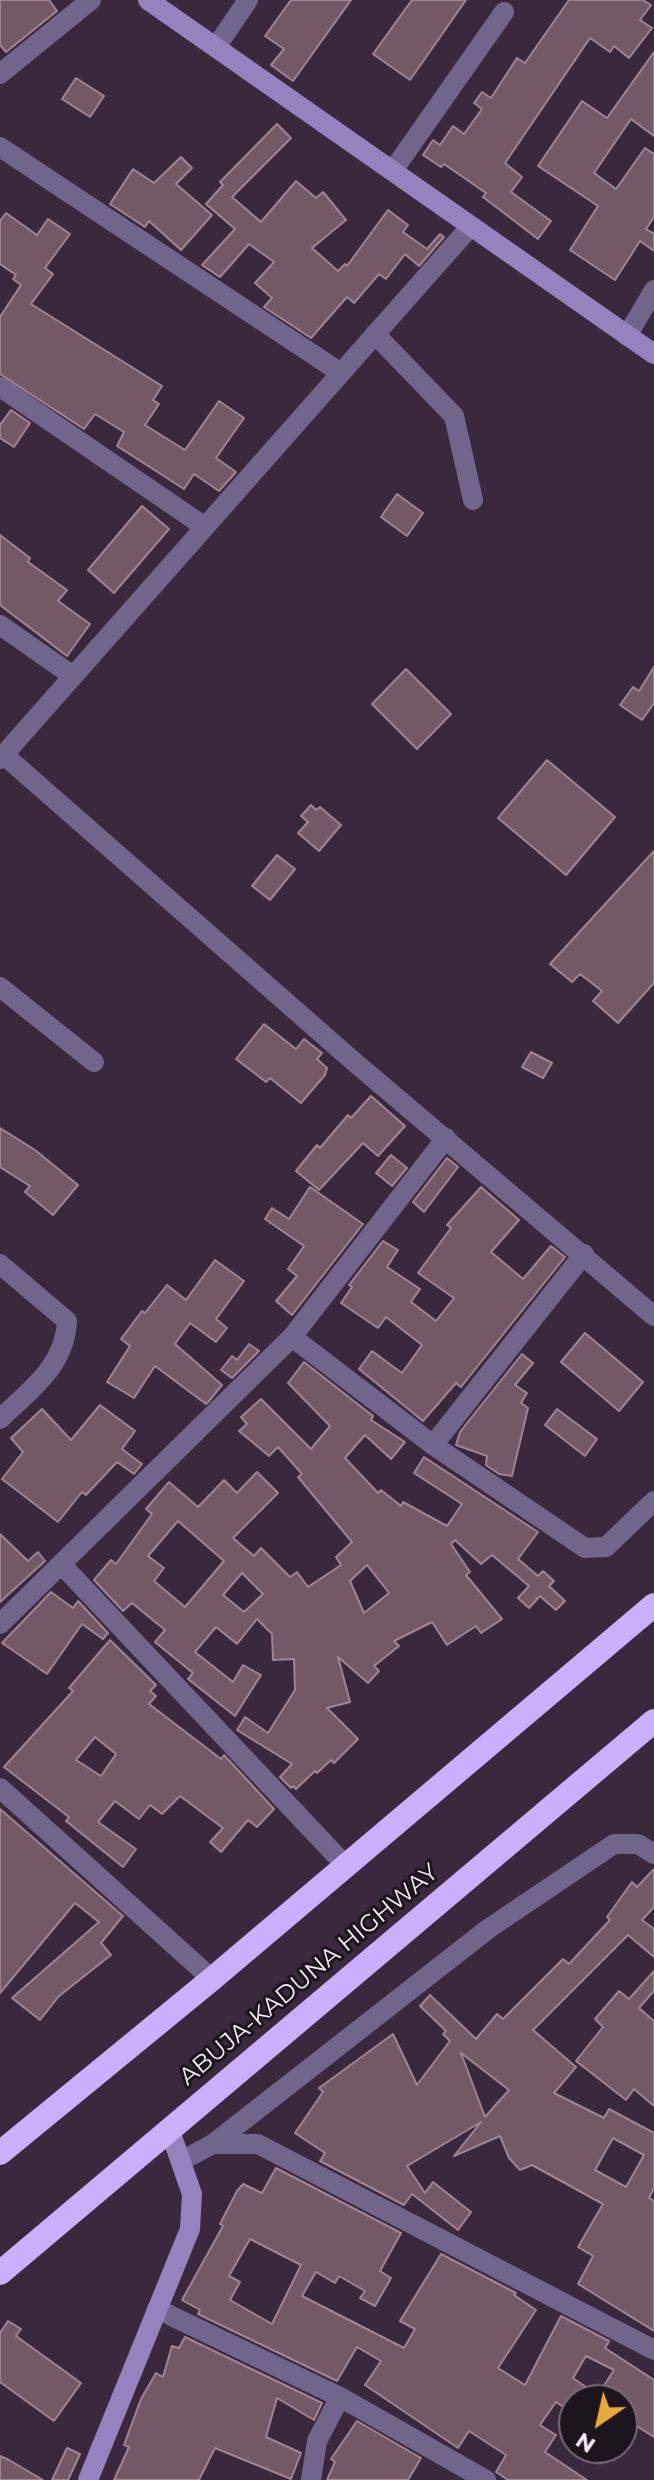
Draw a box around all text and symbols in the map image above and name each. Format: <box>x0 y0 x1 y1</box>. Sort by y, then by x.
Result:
street label: ABUJA-KADUNA HIGHWAY <box>174 1858 444 2092</box>
north arrow <box>558 2384 638 2464</box>
text: N <box>570 2426 600 2459</box>

